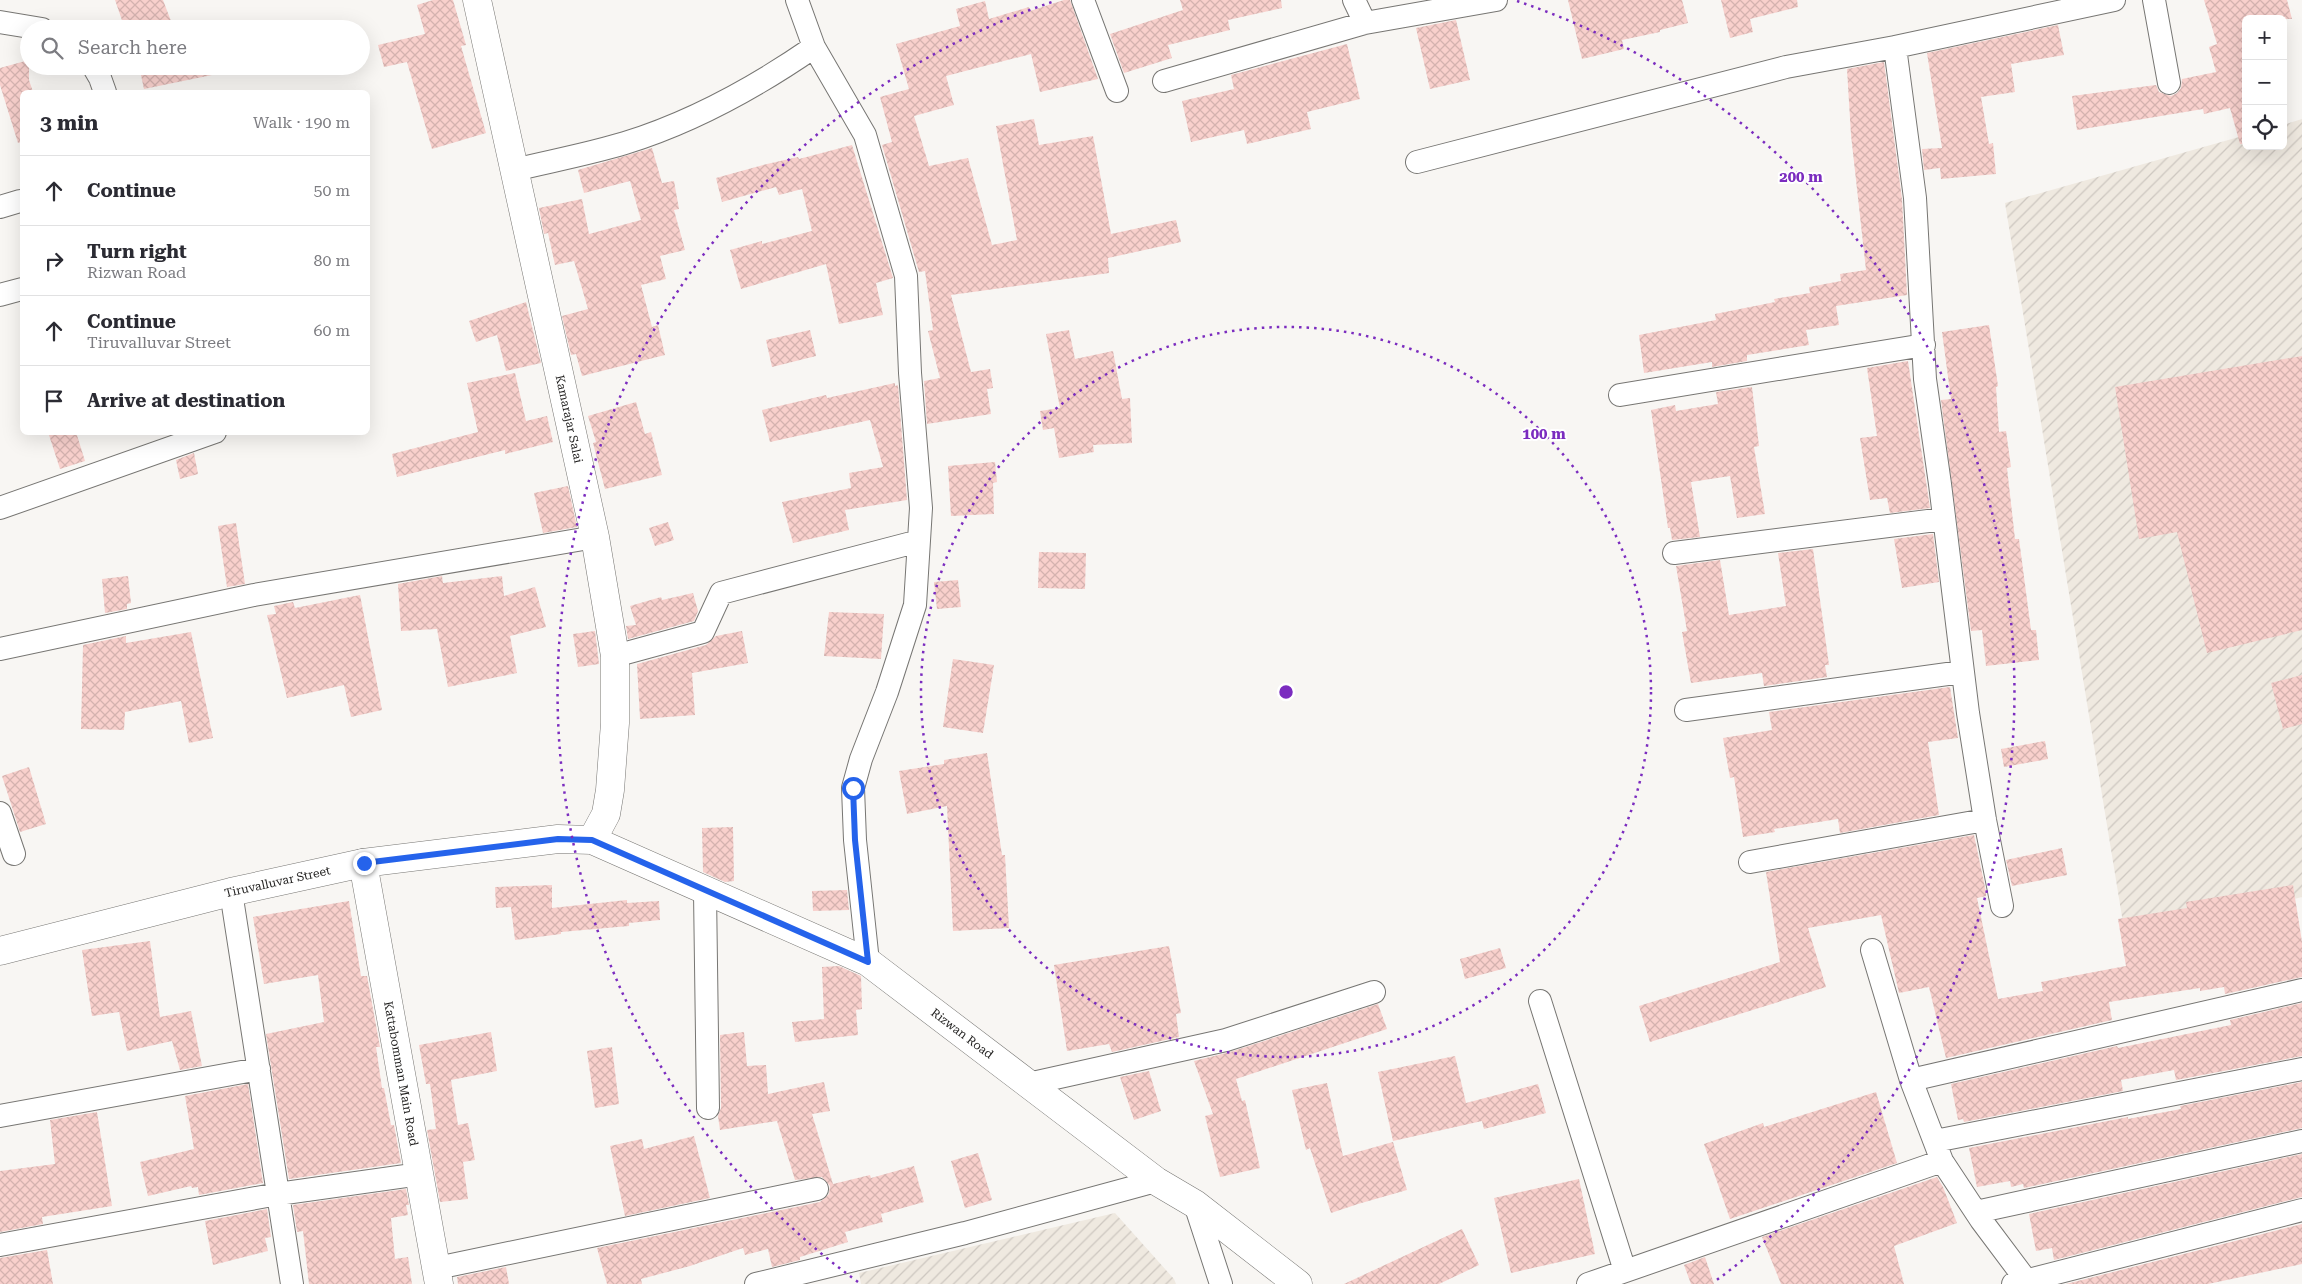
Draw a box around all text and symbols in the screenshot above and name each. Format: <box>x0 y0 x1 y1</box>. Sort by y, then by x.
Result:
map controls <box>2242 15 2287 150</box>
button: + <box>2242 15 2287 60</box>
search box <box>20 20 370 75</box>
icon: search <box>38 34 66 62</box>
text: Search here <box>78 36 187 59</box>
button: − <box>2242 60 2287 105</box>
button: locate <box>2242 105 2287 150</box>
text: 3 min <box>40 111 98 135</box>
text: Walk · 190 m <box>253 113 350 132</box>
text: 200 m <box>1779 168 1823 186</box>
icon: ahead <box>40 177 68 205</box>
text: Continue <box>87 179 176 202</box>
text: 50 m <box>313 181 350 200</box>
text: Turn right <box>87 240 187 263</box>
icon: right <box>40 247 68 275</box>
text: 80 m <box>313 251 350 270</box>
text: Rizwan Road <box>87 263 186 282</box>
text: Continue <box>87 310 176 333</box>
icon: ahead <box>40 317 68 345</box>
text: 60 m <box>313 321 350 340</box>
text: Tiruvalluvar Street <box>87 333 231 352</box>
street label: Kamarajar Salai <box>553 374 586 465</box>
icon: arrive <box>40 387 68 415</box>
text: Arrive at destination <box>87 389 285 412</box>
text: 100 m <box>1522 425 1566 443</box>
centre of rings <box>1277 683 1295 701</box>
route start <box>842 777 865 800</box>
route end <box>353 852 376 875</box>
street label: Tiruvalluvar Street <box>223 863 332 900</box>
street label: Kattabomman Main Road <box>381 1000 421 1147</box>
street label: Rizwan Road <box>928 1005 996 1062</box>

